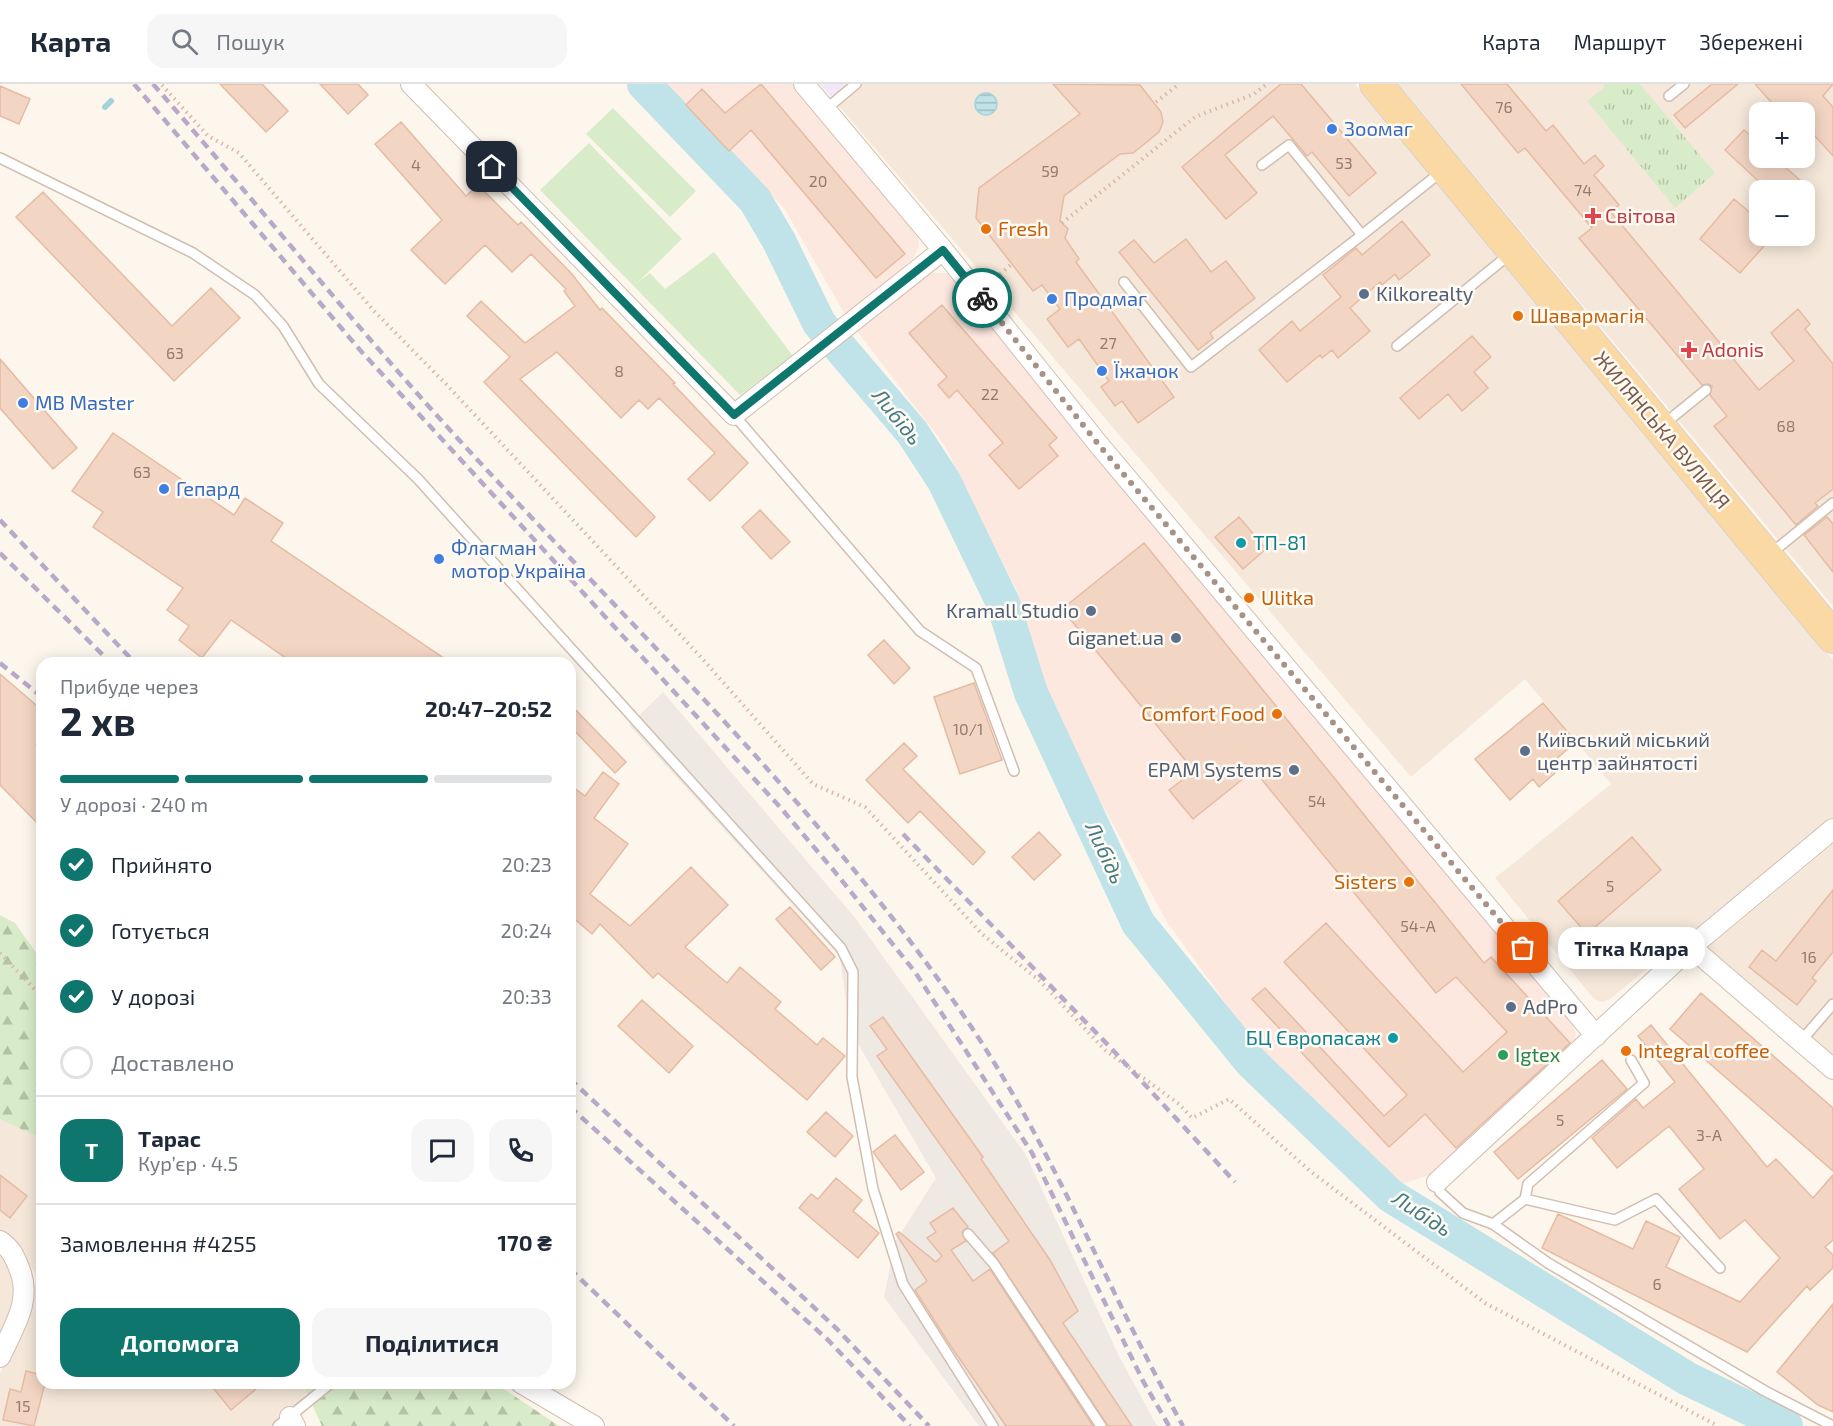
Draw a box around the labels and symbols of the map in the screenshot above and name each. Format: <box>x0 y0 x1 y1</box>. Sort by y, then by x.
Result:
house number: 76 <box>1495 97 1513 116</box>
place label: Зоомаг <box>1344 116 1413 140</box>
marker: Зоомаг <box>1325 122 1339 136</box>
pin <box>466 141 517 192</box>
house number: 53 <box>1335 153 1353 172</box>
house number: 4 <box>411 155 421 174</box>
house number: 59 <box>1041 161 1059 180</box>
house number: 20 <box>809 171 827 190</box>
house number: 74 <box>1574 180 1592 199</box>
place label: Світова <box>1605 203 1676 227</box>
marker: Світова <box>1586 209 1600 223</box>
place label: Fresh <box>998 216 1049 240</box>
marker: Fresh <box>979 222 993 236</box>
courier <box>952 268 1012 328</box>
place label: Kilkorealty <box>1376 281 1474 305</box>
place label: Продмаг <box>1064 286 1147 310</box>
marker: Kilkorealty <box>1357 287 1371 301</box>
marker: Продмаг <box>1045 292 1059 306</box>
place label: Шавармагія <box>1530 303 1645 327</box>
marker: Шавармагія <box>1511 309 1525 323</box>
house number: 27 <box>1099 333 1117 352</box>
place label: Adonis <box>1702 337 1764 361</box>
marker: Adonis <box>1680 341 1698 359</box>
house number: 63 <box>166 343 184 362</box>
street label: ЖИЛЯНСЬКА ВУЛИЦЯ <box>1590 346 1736 513</box>
place label: Їжачок <box>1114 358 1179 382</box>
house number: 8 <box>614 361 624 380</box>
marker: Їжачок <box>1095 364 1109 378</box>
water label: Либідь <box>867 382 928 449</box>
house number: 22 <box>981 384 999 403</box>
place label: MB Master <box>35 390 134 414</box>
marker: MB Master <box>16 396 30 410</box>
house number: 68 <box>1777 416 1795 435</box>
house number: 63 <box>133 462 151 481</box>
place label: Гепард <box>176 476 240 500</box>
marker: Гепард <box>157 482 171 496</box>
place label: ТП-81 <box>1253 530 1307 554</box>
place label: Флагман мотор Україна <box>451 535 586 582</box>
marker: ТП-81 <box>1234 536 1248 550</box>
marker: Флагман мотор Україна <box>432 552 446 566</box>
place label: Ulitka <box>1261 585 1314 609</box>
marker: Ulitka <box>1242 591 1256 605</box>
place label: Kramall Studio <box>946 598 1079 622</box>
marker: Kramall Studio <box>1084 604 1098 618</box>
place label: Giganet.ua <box>1068 625 1164 649</box>
marker: Giganet.ua <box>1169 631 1183 645</box>
place label: Comfort Food <box>1141 701 1265 725</box>
marker: Comfort Food <box>1270 707 1284 721</box>
house number: 10/1 <box>953 719 983 738</box>
place label: Київський міський центр зайнятості <box>1537 727 1710 774</box>
marker: Київський міський центр зайнятості <box>1518 744 1532 758</box>
place label: EPAM Systems <box>1147 757 1282 781</box>
marker: EPAM Systems <box>1287 763 1301 777</box>
house number: 54 <box>1308 791 1326 810</box>
water label: Либідь <box>1081 817 1132 887</box>
place label: Sisters <box>1334 869 1397 893</box>
marker: Sisters <box>1402 875 1416 889</box>
house number: 5 <box>1606 876 1614 895</box>
house number: 54-А <box>1400 916 1436 935</box>
pin <box>1497 922 1548 973</box>
callout: Тітка Клара <box>1559 927 1706 969</box>
house number: 16 <box>1801 947 1817 966</box>
place label: AdPro <box>1523 994 1578 1018</box>
marker: AdPro <box>1504 1000 1518 1014</box>
place label: БЦ Європасаж <box>1246 1025 1381 1049</box>
marker: БЦ Європасаж <box>1386 1031 1400 1045</box>
place label: Integral coffee <box>1638 1038 1770 1062</box>
place label: Igtex <box>1515 1042 1561 1066</box>
marker: Integral coffee <box>1619 1044 1633 1058</box>
marker: Igtex <box>1496 1048 1510 1062</box>
house number: 5 <box>1556 1110 1564 1129</box>
house number: 3-А <box>1696 1125 1722 1144</box>
water label: Либідь <box>1388 1184 1457 1241</box>
house number: 6 <box>1652 1274 1662 1293</box>
house number: 15 <box>16 1396 30 1415</box>

